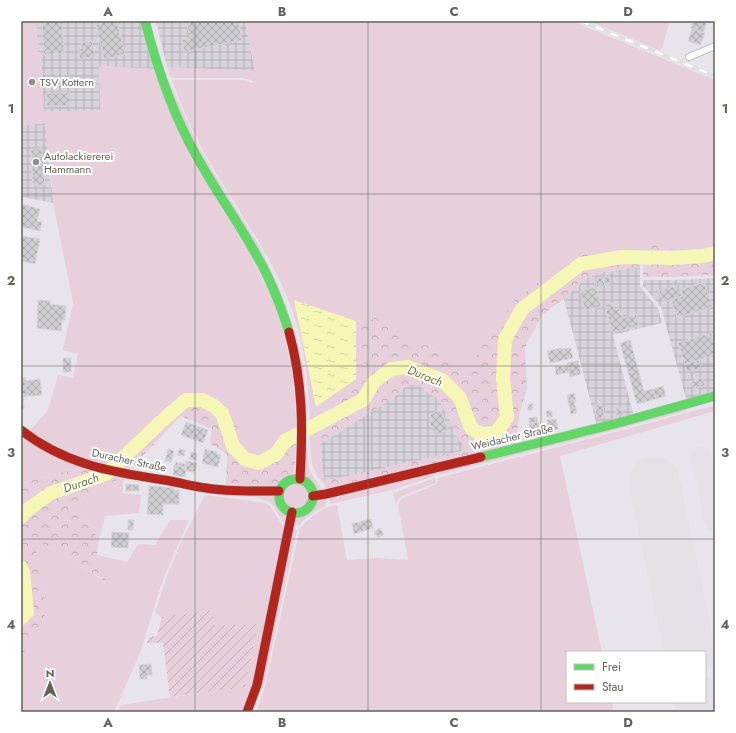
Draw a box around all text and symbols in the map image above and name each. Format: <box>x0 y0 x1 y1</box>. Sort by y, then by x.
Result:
text: A <box>102 2 113 21</box>
text: B <box>278 2 287 21</box>
text: C <box>449 2 459 21</box>
text: D <box>623 2 633 21</box>
place label: TSV Kottern <box>40 74 94 90</box>
marker: TSV Kottern <box>27 77 37 87</box>
text: 1 <box>8 99 14 118</box>
text: 1 <box>722 99 728 118</box>
place label: Autolackiererei Hammann <box>44 148 113 177</box>
marker: Autolackiererei Hammann <box>31 157 41 167</box>
text: 2 <box>7 271 15 290</box>
text: 2 <box>721 271 729 290</box>
water label: Durach <box>405 361 445 391</box>
street label: Weidacher Straße <box>470 420 555 454</box>
text: 3 <box>7 443 15 462</box>
text: 3 <box>721 443 729 462</box>
street label: Duracher Straße <box>90 444 168 476</box>
water label: Durach <box>61 469 101 497</box>
text: 4 <box>6 615 16 634</box>
text: 4 <box>720 615 730 634</box>
legend <box>566 651 706 703</box>
text: Frei <box>602 658 621 676</box>
north arrow <box>30 663 70 703</box>
text: N <box>46 665 54 681</box>
text: Stau <box>602 678 624 696</box>
text: A <box>102 713 113 732</box>
text: B <box>278 713 287 732</box>
text: C <box>449 713 459 732</box>
text: D <box>623 713 633 732</box>

